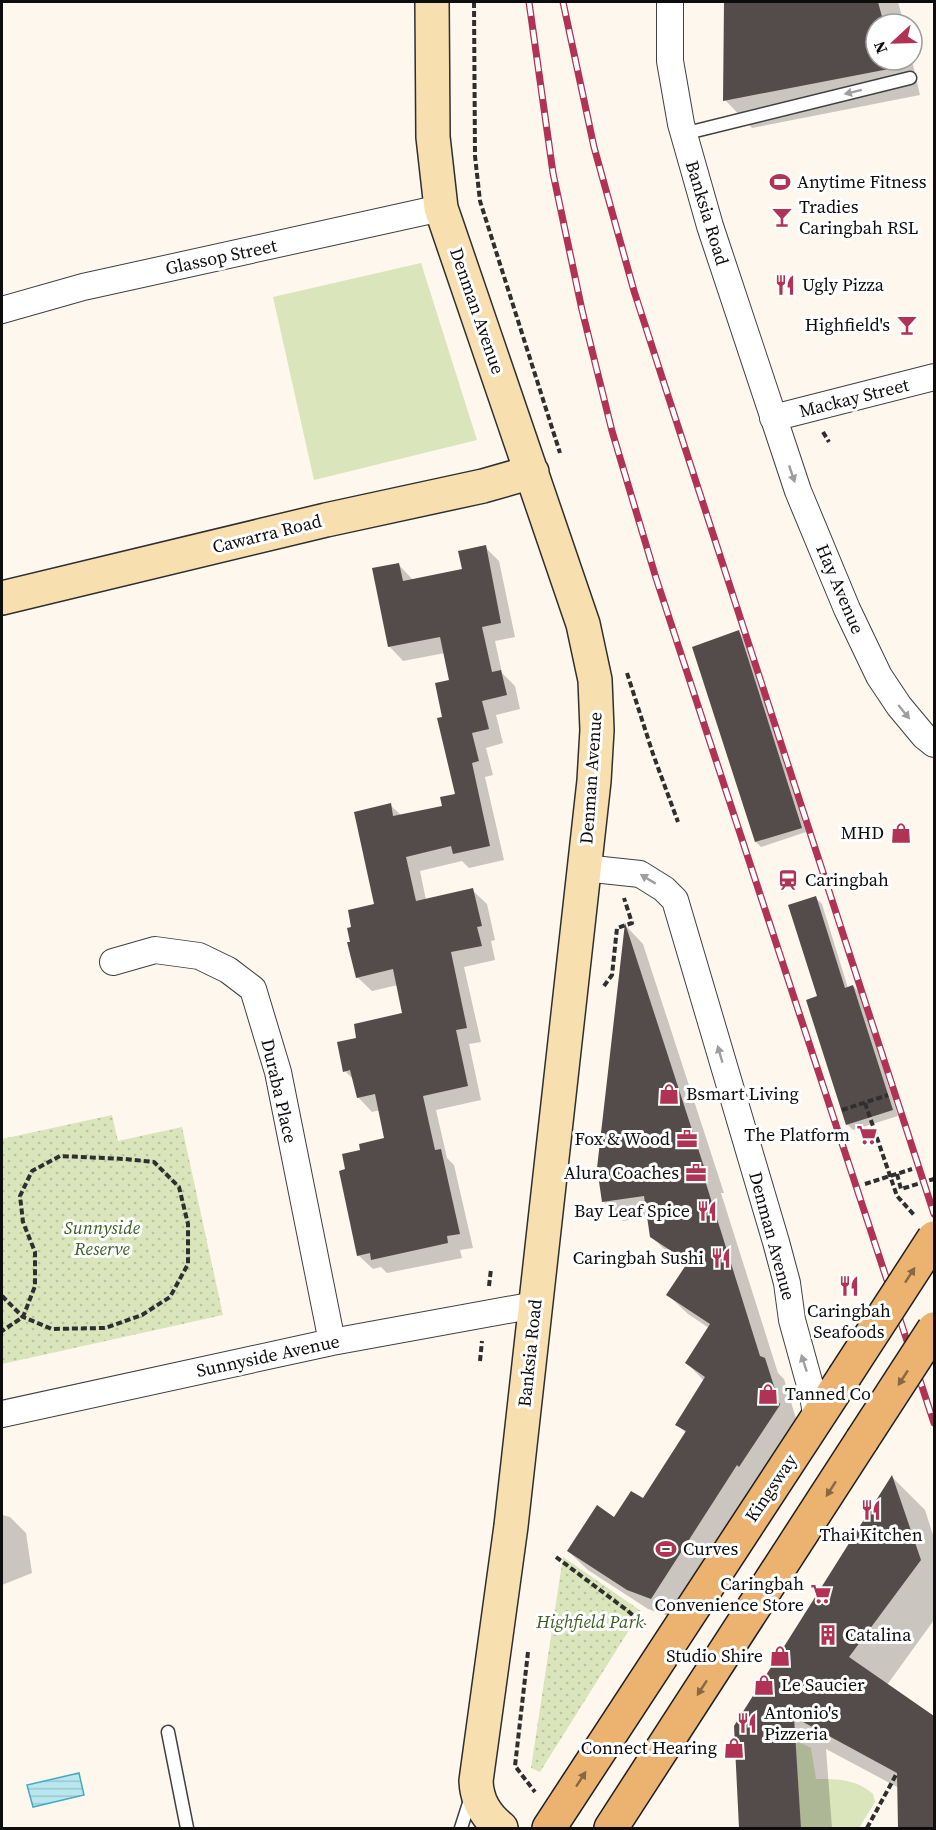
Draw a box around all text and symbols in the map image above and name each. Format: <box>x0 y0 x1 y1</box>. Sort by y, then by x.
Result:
north arrow <box>864 12 924 72</box>
text: N <box>868 38 892 57</box>
one-way arrow <box>844 87 862 97</box>
street label: Banksia Road <box>680 157 735 268</box>
place label: Anytime Fitness <box>797 169 927 194</box>
sports icon: Anytime Fitness <box>768 170 792 194</box>
place label: Tradies Caringbah RSL <box>799 194 919 240</box>
bar icon: Tradies Caringbah RSL <box>770 205 794 229</box>
street label: Glassop Street <box>163 232 279 281</box>
street label: Denman Avenue <box>444 244 511 377</box>
place label: Ugly Pizza <box>802 272 885 297</box>
restaurant icon: Ugly Pizza <box>773 273 797 297</box>
place label: Highfield's <box>805 312 890 337</box>
bar icon: Highfield's <box>895 313 919 337</box>
street label: Mackay Street <box>796 372 912 423</box>
one-way arrow <box>788 465 797 483</box>
street label: Cawarra Road <box>210 508 324 559</box>
street label: Hay Avenue <box>810 540 871 638</box>
one-way arrow <box>897 704 910 719</box>
street label: Denman Avenue <box>573 711 608 845</box>
place label: MHD <box>841 820 884 845</box>
shop icon: MHD <box>889 821 913 845</box>
place label: Caringbah <box>805 867 889 892</box>
station icon: Caringbah <box>776 868 800 892</box>
one-way arrow <box>640 874 656 885</box>
street label: Duraba Place <box>255 1036 304 1146</box>
one-way arrow <box>715 1045 724 1063</box>
place label: Bsmart Living <box>686 1081 799 1106</box>
shop icon: Bsmart Living <box>657 1082 681 1106</box>
place label: The Platform <box>744 1122 850 1147</box>
supermarket icon: The Platform <box>855 1123 879 1147</box>
place label: Fox & Wood <box>575 1126 670 1151</box>
office icon: Fox & Wood <box>675 1127 699 1151</box>
place label: Alura Coaches <box>564 1160 679 1185</box>
office icon: Alura Coaches <box>684 1161 708 1185</box>
street label: Denman Avenue <box>743 1169 802 1303</box>
place label: Bay Leaf Spice <box>574 1198 690 1223</box>
restaurant icon: Bay Leaf Spice <box>695 1199 719 1223</box>
park label: Sunnyside Reserve <box>64 1215 141 1261</box>
place label: Caringbah Sushi <box>573 1245 704 1270</box>
restaurant icon: Caringbah Sushi <box>709 1246 733 1270</box>
one-way arrow <box>905 1267 916 1284</box>
restaurant icon: Caringbah Seafoods <box>837 1274 861 1298</box>
street label: Banksia Road <box>511 1298 548 1408</box>
place label: Caringbah Seafoods <box>807 1298 891 1344</box>
street label: Sunnyside Avenue <box>194 1328 342 1383</box>
one-way arrow <box>799 1354 809 1372</box>
one-way arrow <box>897 1370 908 1386</box>
place label: Tanned Co <box>785 1381 871 1406</box>
shop icon: Tanned Co <box>756 1382 780 1406</box>
street label: Kingsway <box>739 1448 803 1527</box>
one-way arrow <box>825 1481 836 1497</box>
restaurant icon: Thai Kitchen <box>859 1498 883 1522</box>
place label: Thai Kitchen <box>819 1522 923 1547</box>
place label: Curves <box>683 1536 738 1561</box>
sports icon: Curves <box>654 1537 678 1561</box>
place label: Caringbah Convenience Store <box>655 1571 804 1617</box>
supermarket icon: Caringbah Convenience Store <box>809 1582 833 1606</box>
park label: Highfield Park <box>535 1609 644 1634</box>
place label: Catalina <box>845 1622 912 1647</box>
building icon: Catalina <box>816 1623 840 1647</box>
place label: Studio Shire <box>666 1643 763 1668</box>
shop icon: Studio Shire <box>768 1644 792 1668</box>
place label: Le Saucier <box>781 1672 865 1697</box>
shop icon: Le Saucier <box>752 1673 776 1697</box>
one-way arrow <box>697 1680 708 1696</box>
place label: Antonio's Pizzeria <box>764 1700 839 1746</box>
restaurant icon: Antonio's Pizzeria <box>735 1711 759 1735</box>
place label: Connect Hearing <box>581 1735 717 1760</box>
shop icon: Connect Hearing <box>722 1736 746 1760</box>
one-way arrow <box>575 1771 586 1788</box>

